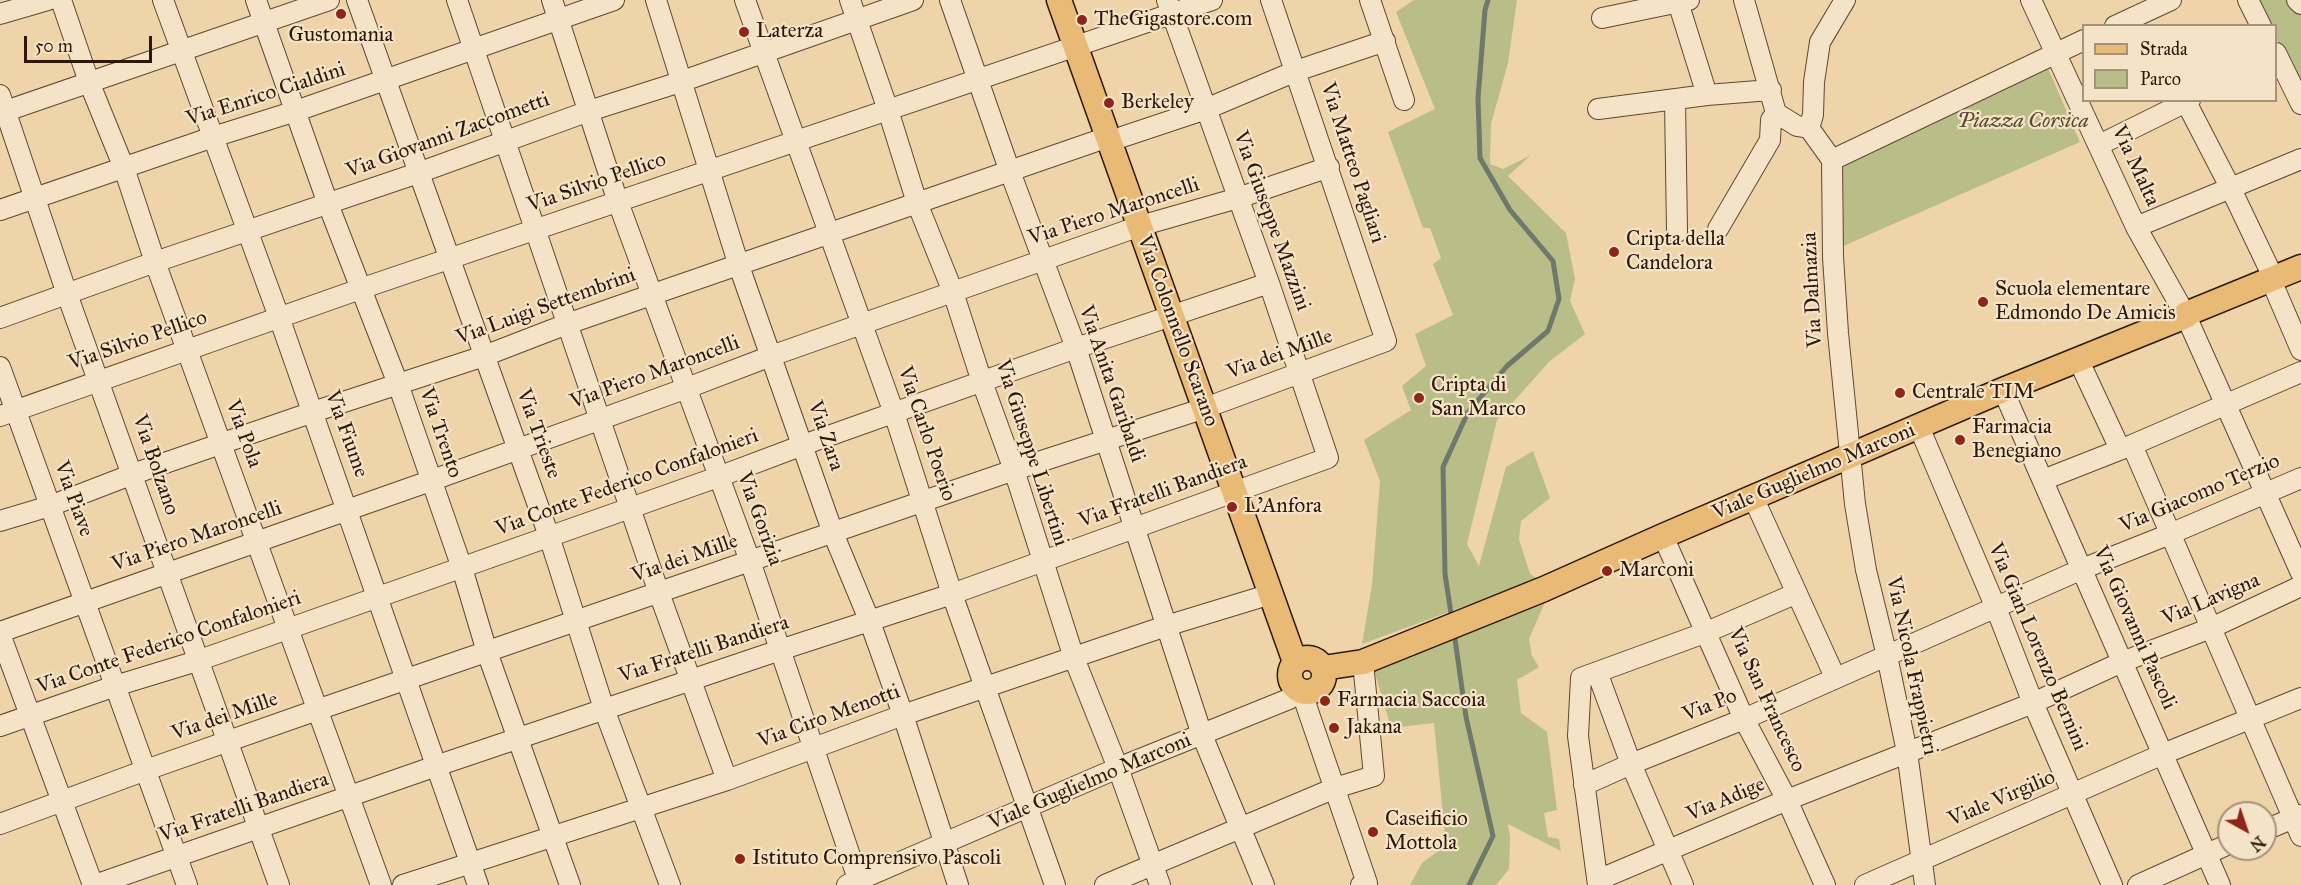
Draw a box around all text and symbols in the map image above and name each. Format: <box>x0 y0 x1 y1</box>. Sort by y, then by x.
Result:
marker: Gustomania <box>334 7 348 21</box>
place label: TheGigastore.com <box>1094 7 1252 33</box>
marker: TheGigastore.com <box>1075 13 1089 27</box>
place label: Laterza <box>756 19 823 45</box>
place label: Gustomania <box>289 23 393 49</box>
scale bar <box>27 24 154 62</box>
legend <box>2082 24 2277 102</box>
marker: Laterza <box>737 25 751 39</box>
text: 50 m <box>35 35 73 57</box>
text: Strada <box>2140 38 2188 60</box>
street label: Via Enrico Cialdini <box>183 57 349 133</box>
text: Parco <box>2140 68 2181 90</box>
street label: Via Matteo Pagliari <box>1314 79 1390 247</box>
street label: Via Giovanni Zaccometti <box>343 87 553 185</box>
place label: Berkeley <box>1121 90 1194 116</box>
marker: Berkeley <box>1102 96 1116 110</box>
park label: Piazza Corsica <box>1957 109 2089 135</box>
street label: Via Malta <box>2105 122 2165 210</box>
street label: Via Giuseppe Mazzini <box>1227 128 1315 314</box>
street label: Via Silvio Pellico <box>524 147 670 219</box>
street label: Via Piero Maroncelli <box>1025 172 1203 252</box>
place label: Cripta della Candelora <box>1626 227 1725 277</box>
street label: Via Colonnello Scarano <box>1131 232 1223 430</box>
street label: Via Dalmazia <box>1797 232 1829 348</box>
marker: Cripta della Candelora <box>1607 245 1621 259</box>
street label: Via Luigi Settembrini <box>453 263 639 351</box>
place label: Scuola elementare Edmondo De Amicis <box>1995 277 2176 327</box>
marker: Scuola elementare Edmondo De Amicis <box>1976 295 1990 309</box>
street label: Via Anita Garibaldi <box>1072 302 1150 466</box>
street label: Via Silvio Pellico <box>65 305 211 377</box>
street label: Via dei Mille <box>1224 324 1336 386</box>
street label: Via Piero Maroncelli <box>567 331 743 415</box>
street label: Via Giuseppe Libertini <box>989 356 1073 550</box>
street label: Via Carlo Poerio <box>891 363 961 505</box>
place label: Cripta di San Marco <box>1431 373 1526 423</box>
place label: Centrale TIM <box>1912 380 2034 406</box>
street label: Via Trento <box>413 385 467 481</box>
street label: Via Trieste <box>510 386 566 482</box>
marker: Centrale TIM <box>1893 386 1907 400</box>
street label: Via Fiume <box>319 387 373 481</box>
marker: Cripta di San Marco <box>1412 391 1426 405</box>
street label: Via Pola <box>219 397 267 471</box>
street label: Via Zara <box>801 398 849 474</box>
street label: Via Bolzano <box>126 411 184 519</box>
place label: Farmacia Benegiano <box>1972 415 2061 465</box>
street label: Viale Guglielmo Marconi <box>1709 418 1919 526</box>
street label: Via Conte Federico Confalonieri <box>492 424 762 542</box>
marker: Farmacia Benegiano <box>1953 433 1967 447</box>
street label: Via Giacomo Terzio <box>2116 449 2284 539</box>
street label: Via Fratelli Bandiera <box>1075 450 1251 534</box>
street label: Via Piave <box>48 458 98 540</box>
street label: Via Gorizia <box>730 469 788 569</box>
place label: L'Anfora <box>1244 494 1322 520</box>
street label: Via Piero Maroncelli <box>109 496 285 578</box>
marker: L'Anfora <box>1225 500 1239 514</box>
street label: Via dei Mille <box>629 529 741 589</box>
street label: Via Gian Lorenzo Bernini <box>1982 539 2092 755</box>
street label: Via Giovanni Pascoli <box>2087 542 2181 714</box>
place label: Marconi <box>1619 558 1694 584</box>
marker: Marconi <box>1600 564 1614 578</box>
street label: Via Lavigna <box>2158 568 2264 632</box>
street label: Via Nicola Frappietri <box>1880 574 1942 758</box>
street label: Via Conte Federico Confalonieri <box>34 586 304 700</box>
street label: Via Fratelli Bandiera <box>616 611 792 689</box>
street label: Via San Francesco <box>1721 624 1811 776</box>
street label: Via Ciro Menotti <box>754 680 904 754</box>
street label: Via Po <box>1679 684 1741 728</box>
street label: Via dei Mille <box>169 687 281 747</box>
place label: Farmacia Saccoia <box>1337 688 1486 714</box>
marker: Farmacia Saccoia <box>1318 694 1332 708</box>
place label: Jakana <box>1346 715 1402 741</box>
marker: Jakana <box>1327 721 1341 735</box>
street label: Viale Guglielmo Marconi <box>985 728 1195 836</box>
street label: Viale Virgilio <box>1945 765 2059 833</box>
street label: Via Fratelli Bandiera <box>156 767 332 849</box>
street label: Via Adige <box>1683 772 1769 828</box>
north arrow <box>2217 801 2277 861</box>
place label: Caseificio Mottola <box>1385 807 1468 857</box>
marker: Caseificio Mottola <box>1366 825 1380 839</box>
text: N <box>2246 832 2269 855</box>
place label: Istituto Comprensivo Pascoli <box>752 846 1001 872</box>
marker: Istituto Comprensivo Pascoli <box>733 852 747 866</box>

